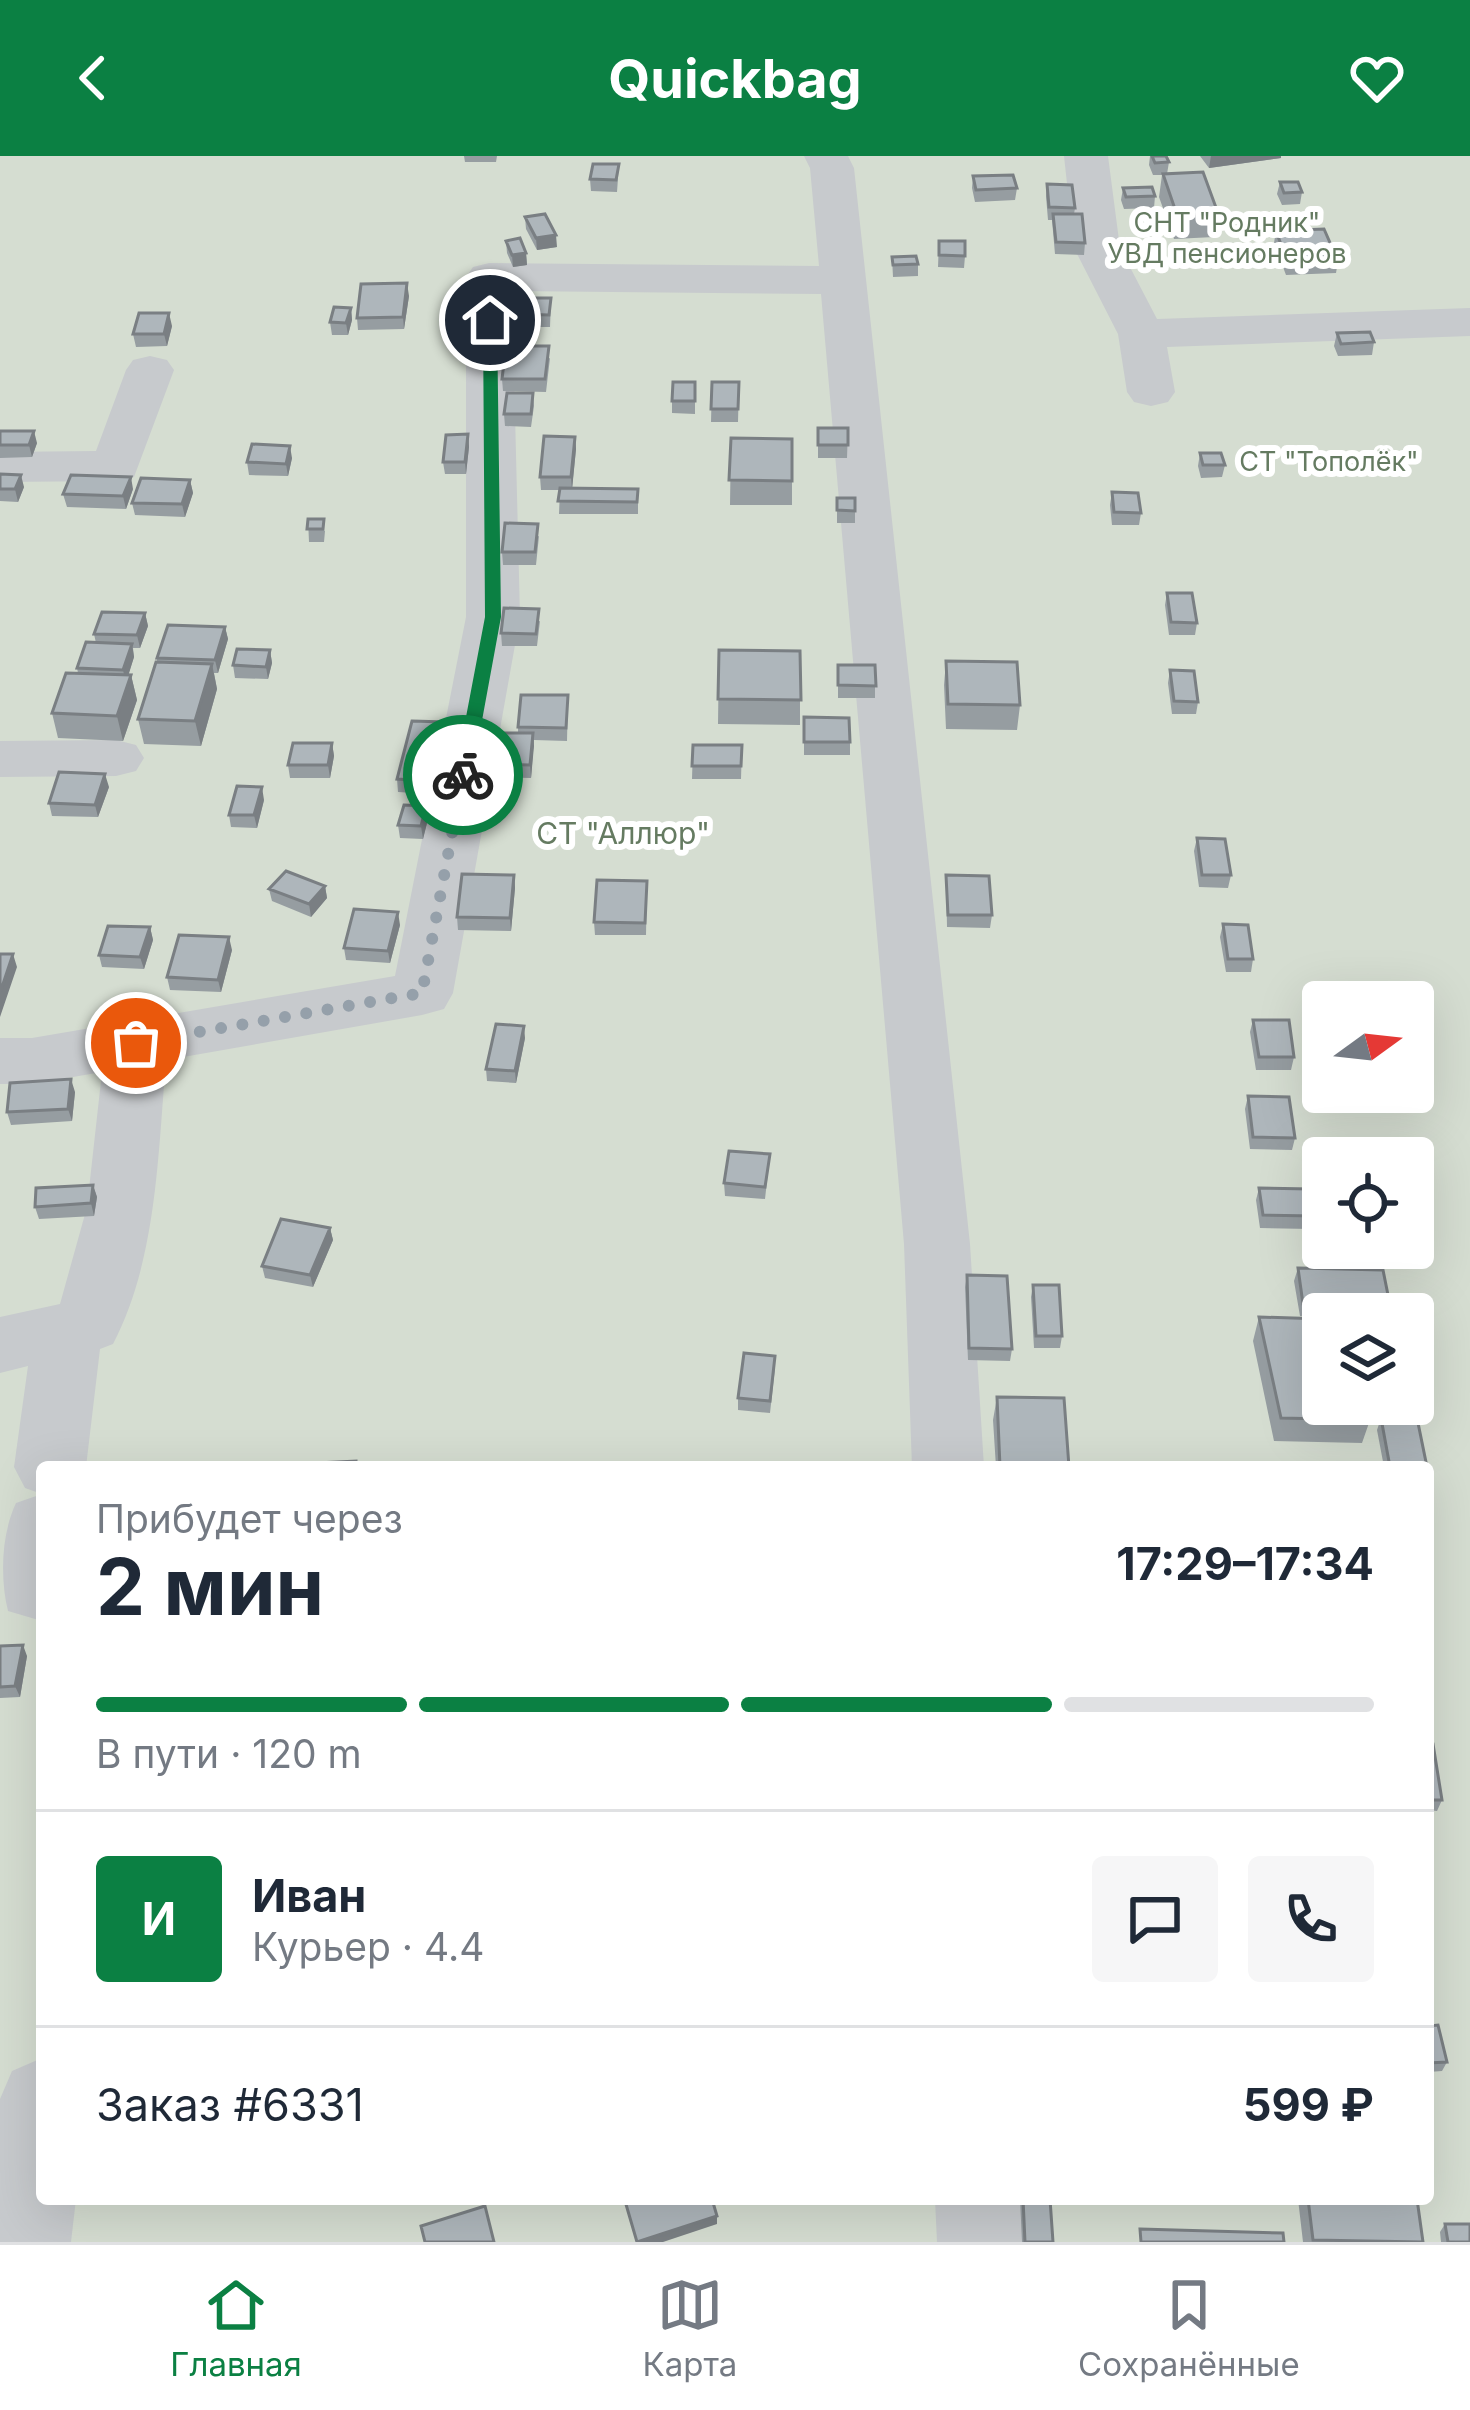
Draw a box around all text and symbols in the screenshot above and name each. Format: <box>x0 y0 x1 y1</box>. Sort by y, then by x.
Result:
icon: back <box>60 45 126 111</box>
icon: heart <box>1344 45 1410 111</box>
text: Quickbag <box>608 46 862 111</box>
park label: СНТ "Родник" УВД пенсионеров <box>1107 206 1347 270</box>
pin <box>439 269 541 371</box>
icon: home <box>457 287 523 353</box>
park label: СТ "Тополёк" <box>1239 445 1419 478</box>
courier <box>403 715 523 835</box>
icon: bike <box>430 742 496 808</box>
park label: СТ "Аллюр" <box>536 815 710 851</box>
north arrow <box>1302 981 1434 1113</box>
map controls <box>1302 981 1434 1425</box>
pin <box>85 992 187 1094</box>
icon: bag <box>103 1010 169 1076</box>
button: locate <box>1302 1137 1434 1269</box>
button: layers <box>1302 1293 1434 1425</box>
text: Прибудет через <box>96 1495 403 1542</box>
text: 17:29–17:34 <box>1116 1536 1374 1591</box>
text: 2 мин <box>96 1539 324 1634</box>
text: В пути · 120 m <box>96 1730 362 1777</box>
button: chat <box>1092 1856 1218 1982</box>
button: phone <box>1248 1856 1374 1982</box>
text: Иван <box>252 1868 366 1923</box>
text: И <box>142 1891 176 1946</box>
text: Курьер · 4.4 <box>252 1923 484 1970</box>
text: Заказ #6331 <box>96 2077 364 2132</box>
text: 599 ₽ <box>1243 2077 1374 2132</box>
tab: Главная <box>170 2272 302 2384</box>
tab: Карта <box>643 2272 737 2384</box>
tab: Сохранённые <box>1078 2272 1300 2384</box>

